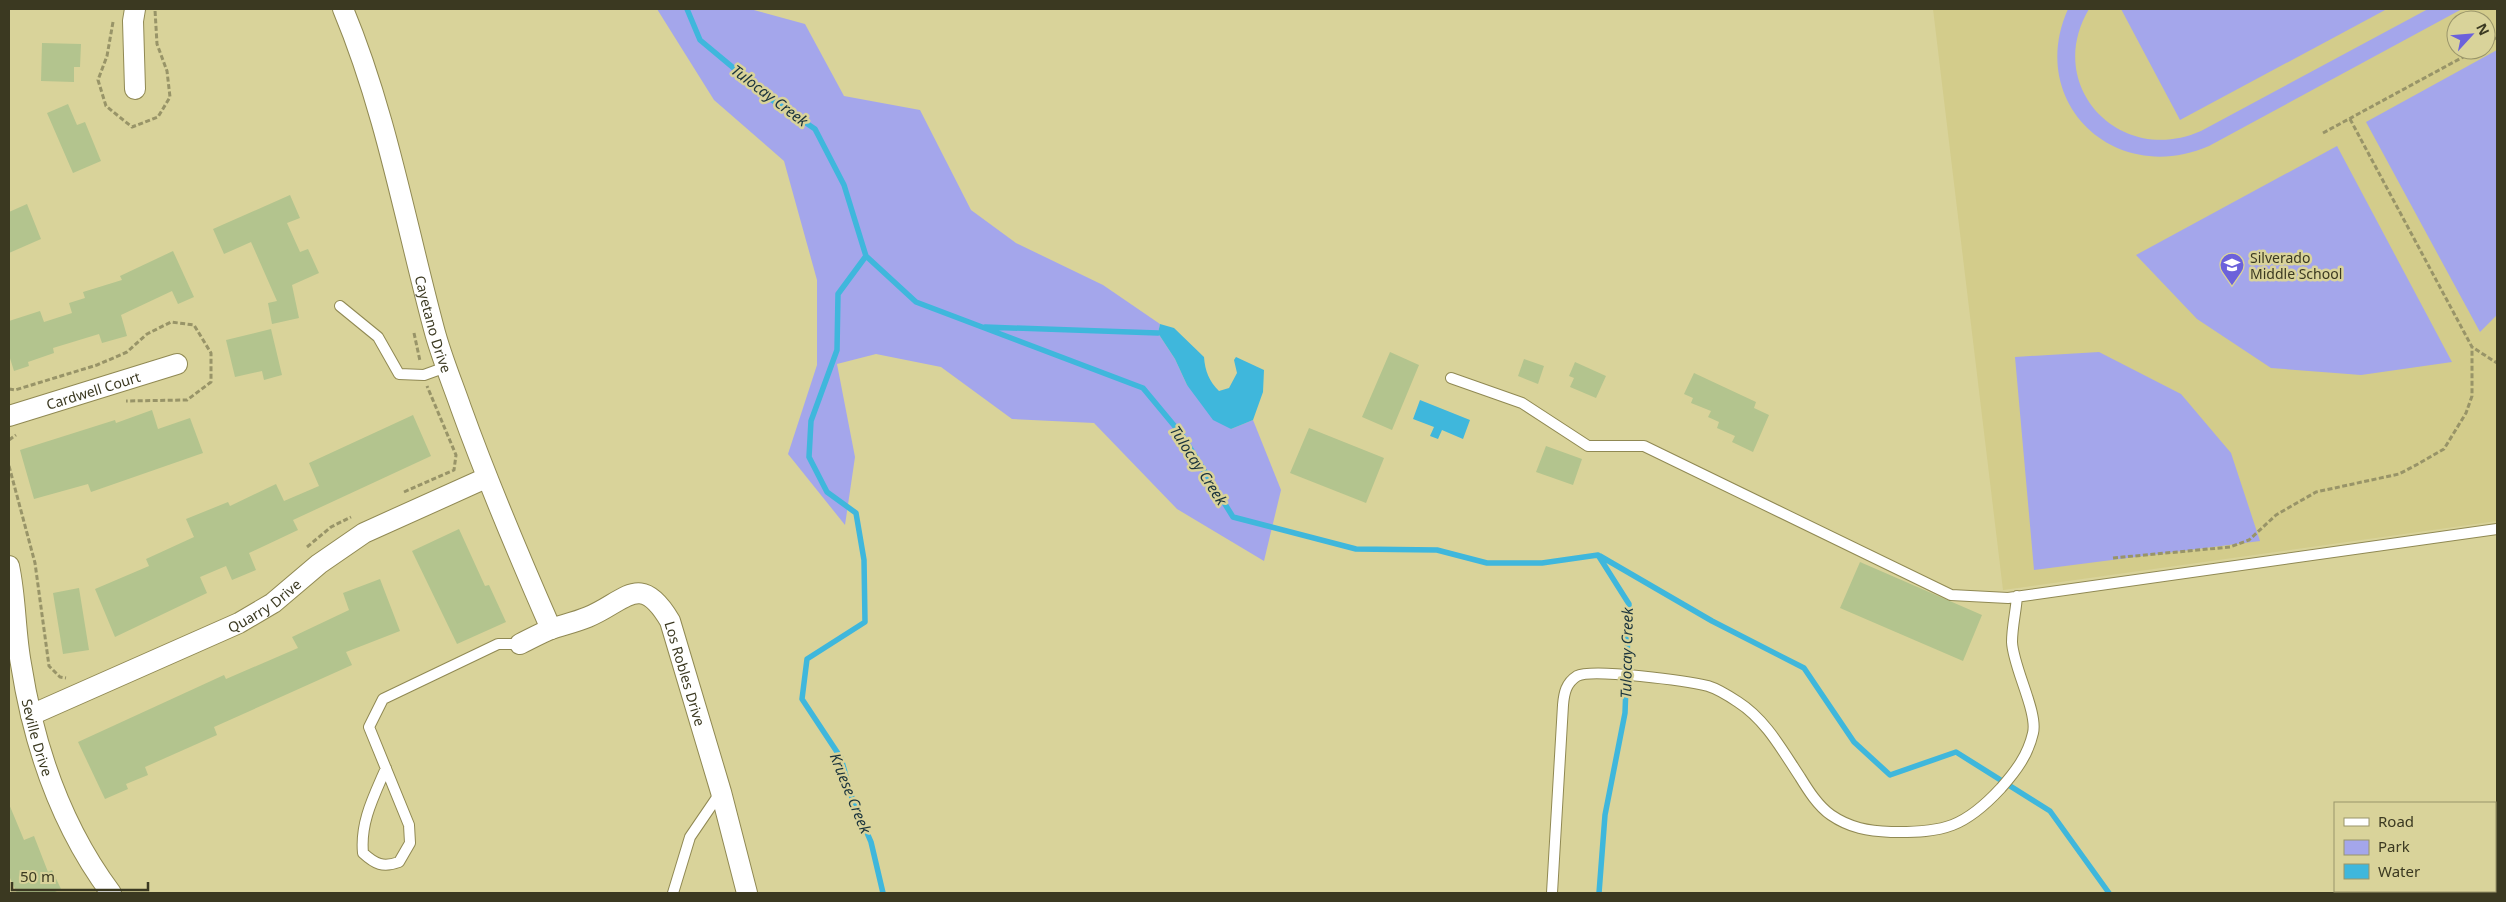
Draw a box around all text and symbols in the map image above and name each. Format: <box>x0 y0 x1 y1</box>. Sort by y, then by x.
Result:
north arrow <box>2446 10 2496 60</box>
text: N <box>2472 20 2494 38</box>
water label: Tulocay Creek <box>728 60 813 131</box>
place label: Silverado Middle School <box>2250 248 2342 283</box>
school or university icon: Silverado Middle School <box>2219 252 2245 286</box>
street label: Cayetano Drive <box>411 273 457 375</box>
street label: Cardwell Court <box>44 366 142 413</box>
water label: Tulocay Creek <box>1166 421 1232 509</box>
street label: Quarry Drive <box>224 574 305 636</box>
water label: Tulocay Creek <box>1615 607 1637 699</box>
street label: Los Robles Drive <box>661 619 710 728</box>
street label: Seville Drive <box>18 697 58 779</box>
water label: Kruese Creek <box>826 750 876 837</box>
legend <box>2334 802 2496 892</box>
text: Road <box>2378 811 2414 831</box>
text: Park <box>2378 836 2410 856</box>
scale bar <box>12 860 149 892</box>
text: Water <box>2378 861 2420 881</box>
text: 50 m <box>20 866 55 886</box>

